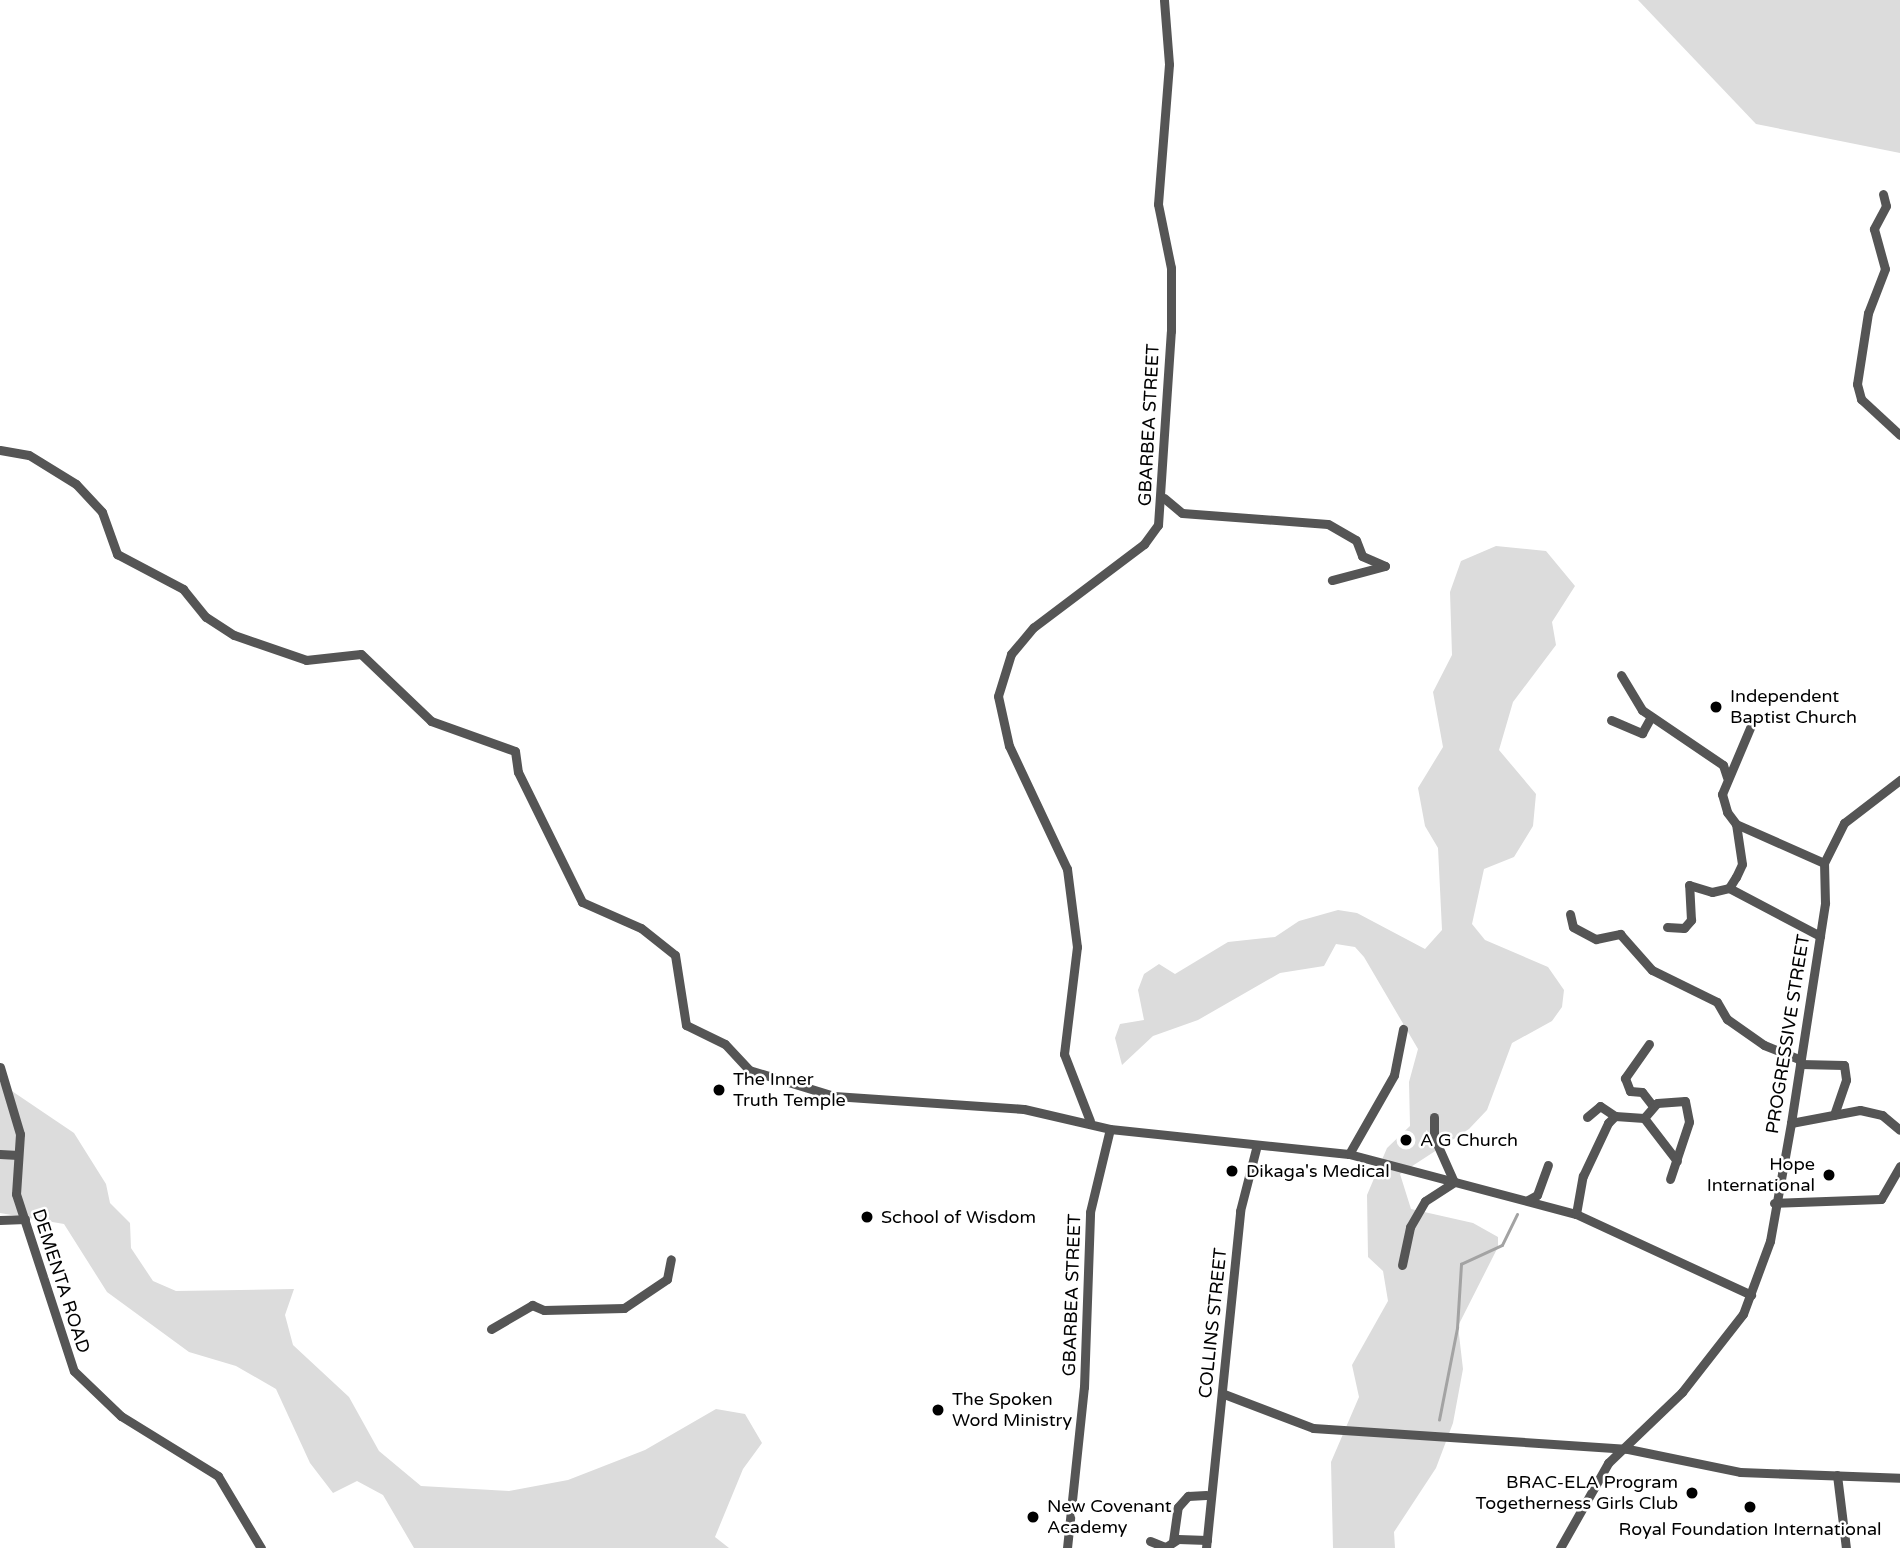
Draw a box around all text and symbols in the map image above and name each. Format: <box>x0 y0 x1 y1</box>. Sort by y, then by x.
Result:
street label: GBARBEA STREET <box>1134 343 1164 507</box>
place label: Independent Baptist Church <box>1730 686 1857 728</box>
marker: Independent Baptist Church <box>1708 699 1724 715</box>
street label: PROGRESSIVE STREET <box>1762 933 1814 1135</box>
place label: The Inner Truth Temple <box>733 1069 846 1112</box>
marker: The Inner Truth Temple <box>711 1082 727 1098</box>
place label: A G Church <box>1420 1129 1518 1151</box>
marker: A G Church <box>1398 1132 1414 1148</box>
place label: Hope International <box>1707 1154 1815 1196</box>
place label: Dikaga's Medical <box>1246 1160 1390 1182</box>
marker: Dikaga's Medical <box>1224 1163 1240 1179</box>
marker: Hope International <box>1821 1167 1837 1183</box>
street label: DEMENTA ROAD <box>27 1206 95 1356</box>
place label: School of Wisdom <box>881 1206 1036 1228</box>
marker: School of Wisdom <box>859 1209 875 1225</box>
street label: GBARBEA STREET <box>1058 1213 1086 1377</box>
street label: COLLINS STREET <box>1194 1247 1232 1399</box>
place label: The Spoken Word Ministry <box>952 1389 1072 1432</box>
marker: The Spoken Word Ministry <box>930 1402 946 1418</box>
place label: BRAC-ELA Program Togetherness Girls Club <box>1476 1472 1678 1514</box>
marker: BRAC-ELA Program Togetherness Girls Club <box>1684 1485 1700 1501</box>
place label: New Covenant Academy <box>1047 1496 1172 1538</box>
marker: Royal Foundation International <box>1742 1499 1758 1515</box>
marker: New Covenant Academy <box>1025 1509 1041 1525</box>
place label: Royal Foundation International <box>1618 1518 1882 1540</box>

